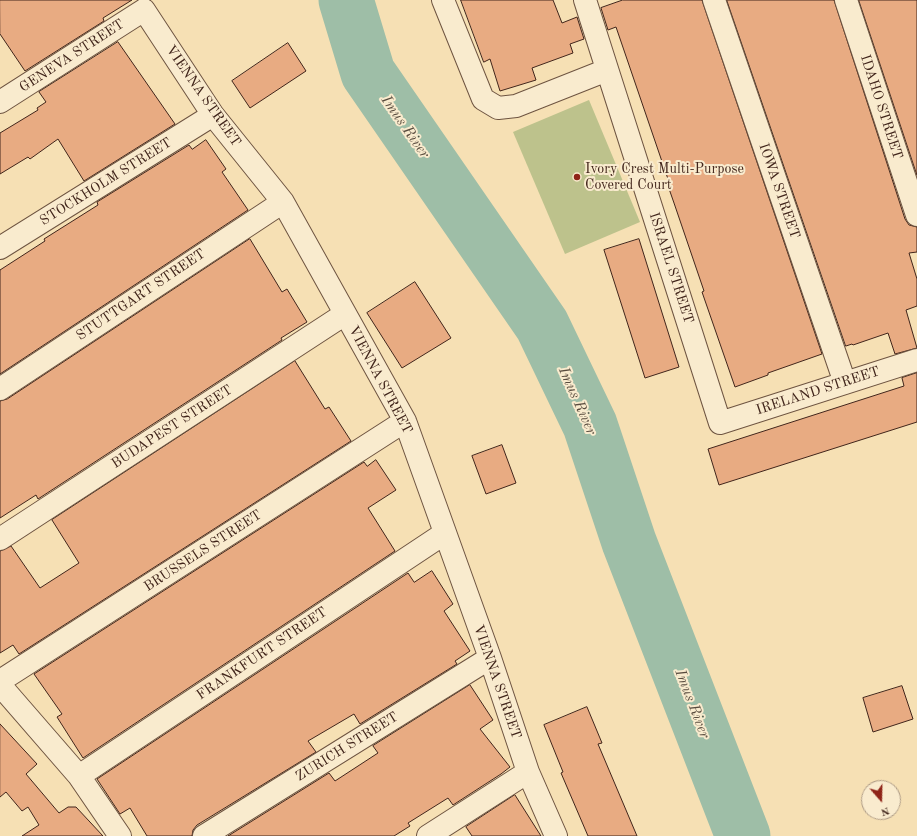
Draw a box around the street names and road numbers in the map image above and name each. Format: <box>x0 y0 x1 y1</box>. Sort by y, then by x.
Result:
street label: GENEVA STREET <box>16 16 128 96</box>
street label: VIENNA STREET <box>162 42 244 150</box>
street label: IDAHO STREET <box>856 53 906 161</box>
street label: STOCKHOLM STREET <box>37 135 175 229</box>
street label: IOWA STREET <box>755 141 803 241</box>
street label: ISRAEL STREET <box>645 210 697 326</box>
street label: STUTTGART STREET <box>73 246 209 344</box>
street label: VIENNA STREET <box>344 323 416 437</box>
street label: IRELAND STREET <box>754 363 882 419</box>
street label: BUDAPEST STREET <box>108 382 236 472</box>
street label: BRUSSELS STREET <box>141 507 265 595</box>
street label: FRANKFURT STREET <box>194 604 330 704</box>
street label: VIENNA STREET <box>470 623 524 741</box>
street label: ZURICH STREET <box>293 709 401 785</box>

